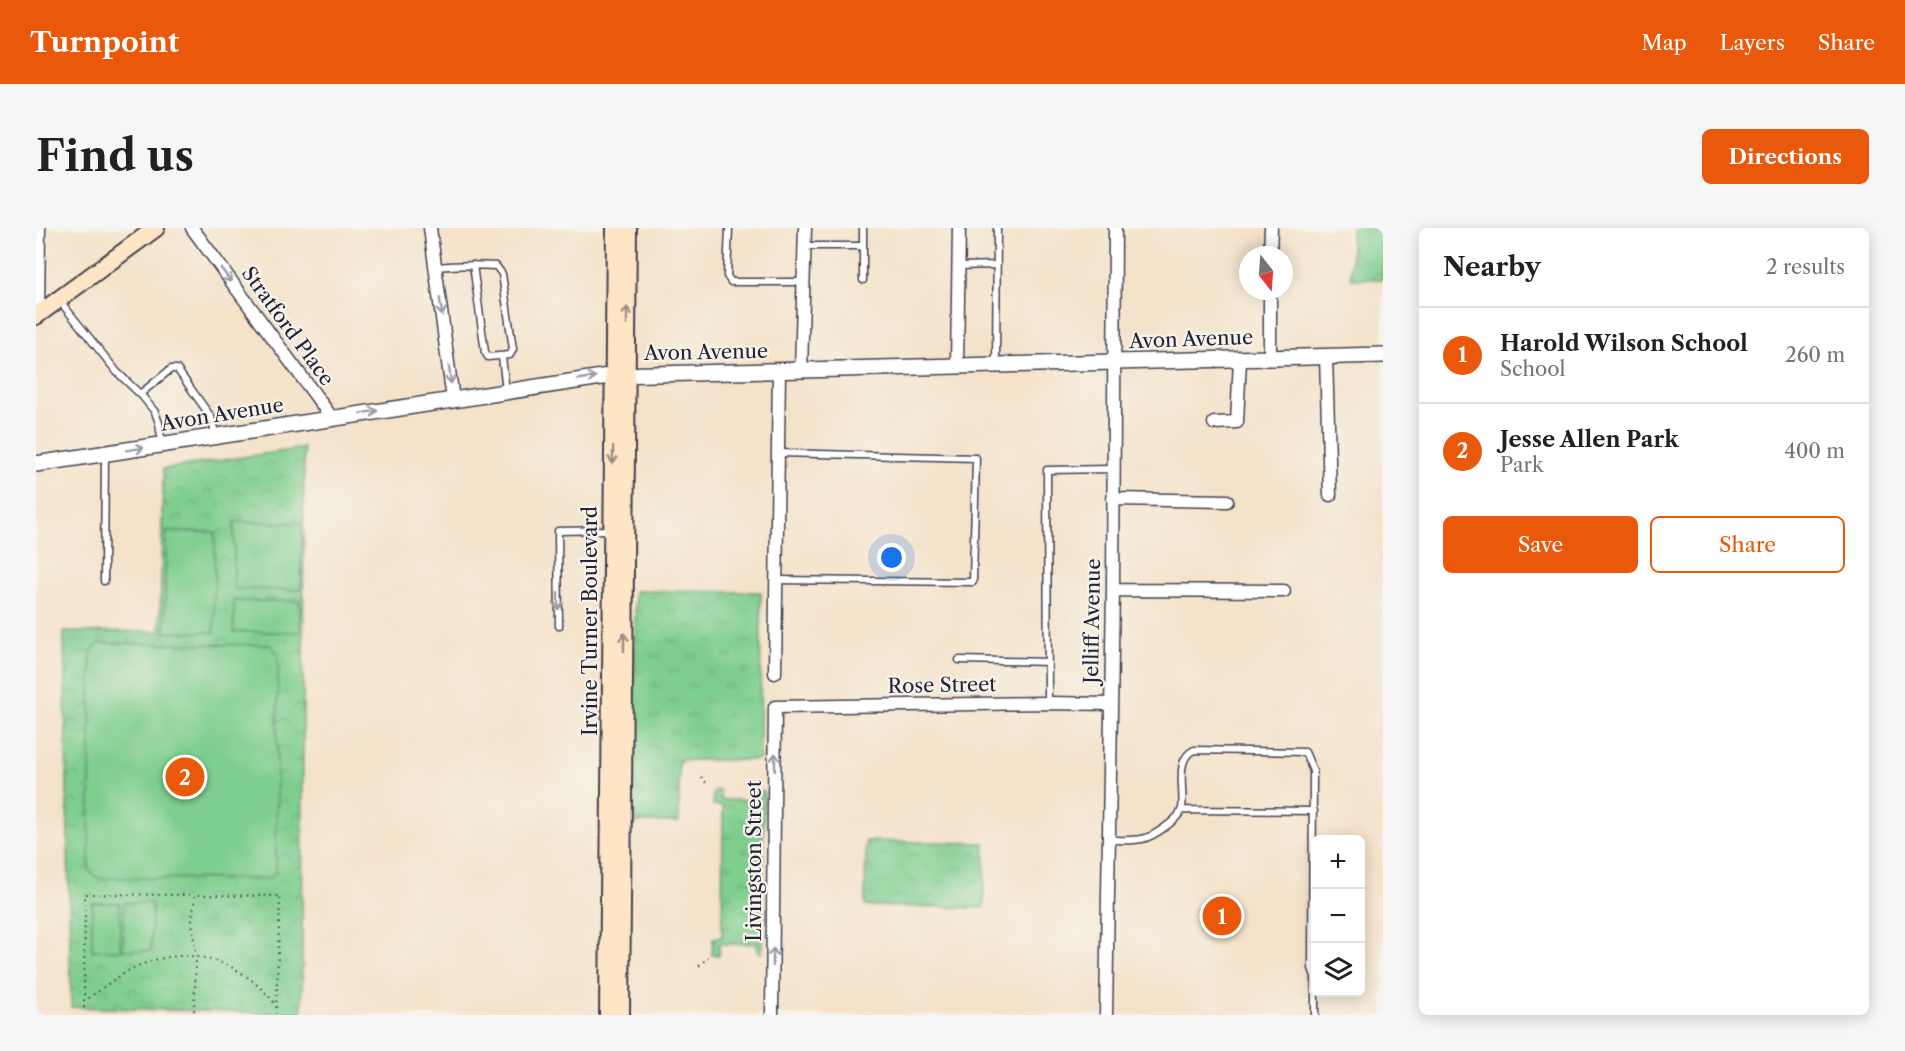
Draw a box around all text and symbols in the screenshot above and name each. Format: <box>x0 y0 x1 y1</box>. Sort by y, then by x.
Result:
text: Turnpoint <box>30 25 179 59</box>
text: Map <box>1642 30 1687 55</box>
text: Layers <box>1720 30 1785 55</box>
text: Share <box>1818 30 1875 55</box>
button: Directions <box>1702 129 1869 184</box>
text: Find us <box>36 130 194 182</box>
north arrow <box>1239 246 1293 300</box>
text: Nearby <box>1443 251 1541 283</box>
text: 2 results <box>1766 255 1845 279</box>
street label: Stratford Place <box>237 262 339 390</box>
one-way arrow <box>220 267 233 283</box>
one-way arrow <box>435 296 446 316</box>
one-way arrow <box>622 307 633 327</box>
street label: Avon Avenue <box>1127 325 1254 353</box>
text: Harold Wilson School <box>1500 330 1748 357</box>
street label: Avon Avenue <box>643 339 768 365</box>
text: 1 <box>1458 343 1467 367</box>
text: 260 m <box>1785 343 1845 367</box>
text: School <box>1500 357 1565 381</box>
one-way arrow <box>445 364 456 384</box>
one-way arrow <box>577 373 596 384</box>
street label: Avon Avenue <box>158 392 285 436</box>
one-way arrow <box>359 407 379 418</box>
text: Jesse Allen Park <box>1500 426 1679 453</box>
text: 2 <box>1457 439 1468 463</box>
text: 400 m <box>1784 439 1845 463</box>
one-way arrow <box>125 443 145 454</box>
one-way arrow <box>607 444 619 464</box>
text: Park <box>1500 453 1543 477</box>
street label: Irvine Turner Boulevard <box>578 506 602 736</box>
button: Save <box>1443 516 1638 573</box>
button: Share <box>1650 516 1845 573</box>
your location <box>877 543 906 572</box>
street label: Jelliff Avenue <box>1079 558 1105 687</box>
one-way arrow <box>552 590 564 610</box>
one-way arrow <box>618 632 630 652</box>
street label: Rose Street <box>887 672 997 698</box>
one-way arrow <box>769 752 781 772</box>
pin: 2 <box>166 754 204 800</box>
street label: Livingston Street <box>742 780 766 942</box>
map controls <box>1311 835 1365 997</box>
button: + <box>1311 835 1365 889</box>
button: − <box>1311 889 1365 943</box>
pin: 1 <box>1202 894 1242 938</box>
button: layers <box>1311 943 1365 997</box>
one-way arrow <box>767 947 779 967</box>

